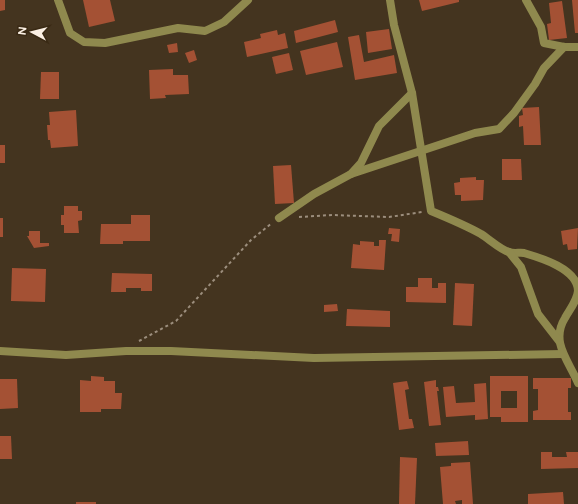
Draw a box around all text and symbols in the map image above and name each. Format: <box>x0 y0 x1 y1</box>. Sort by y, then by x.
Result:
north arrow <box>12 12 52 52</box>
text: N <box>16 26 30 36</box>

